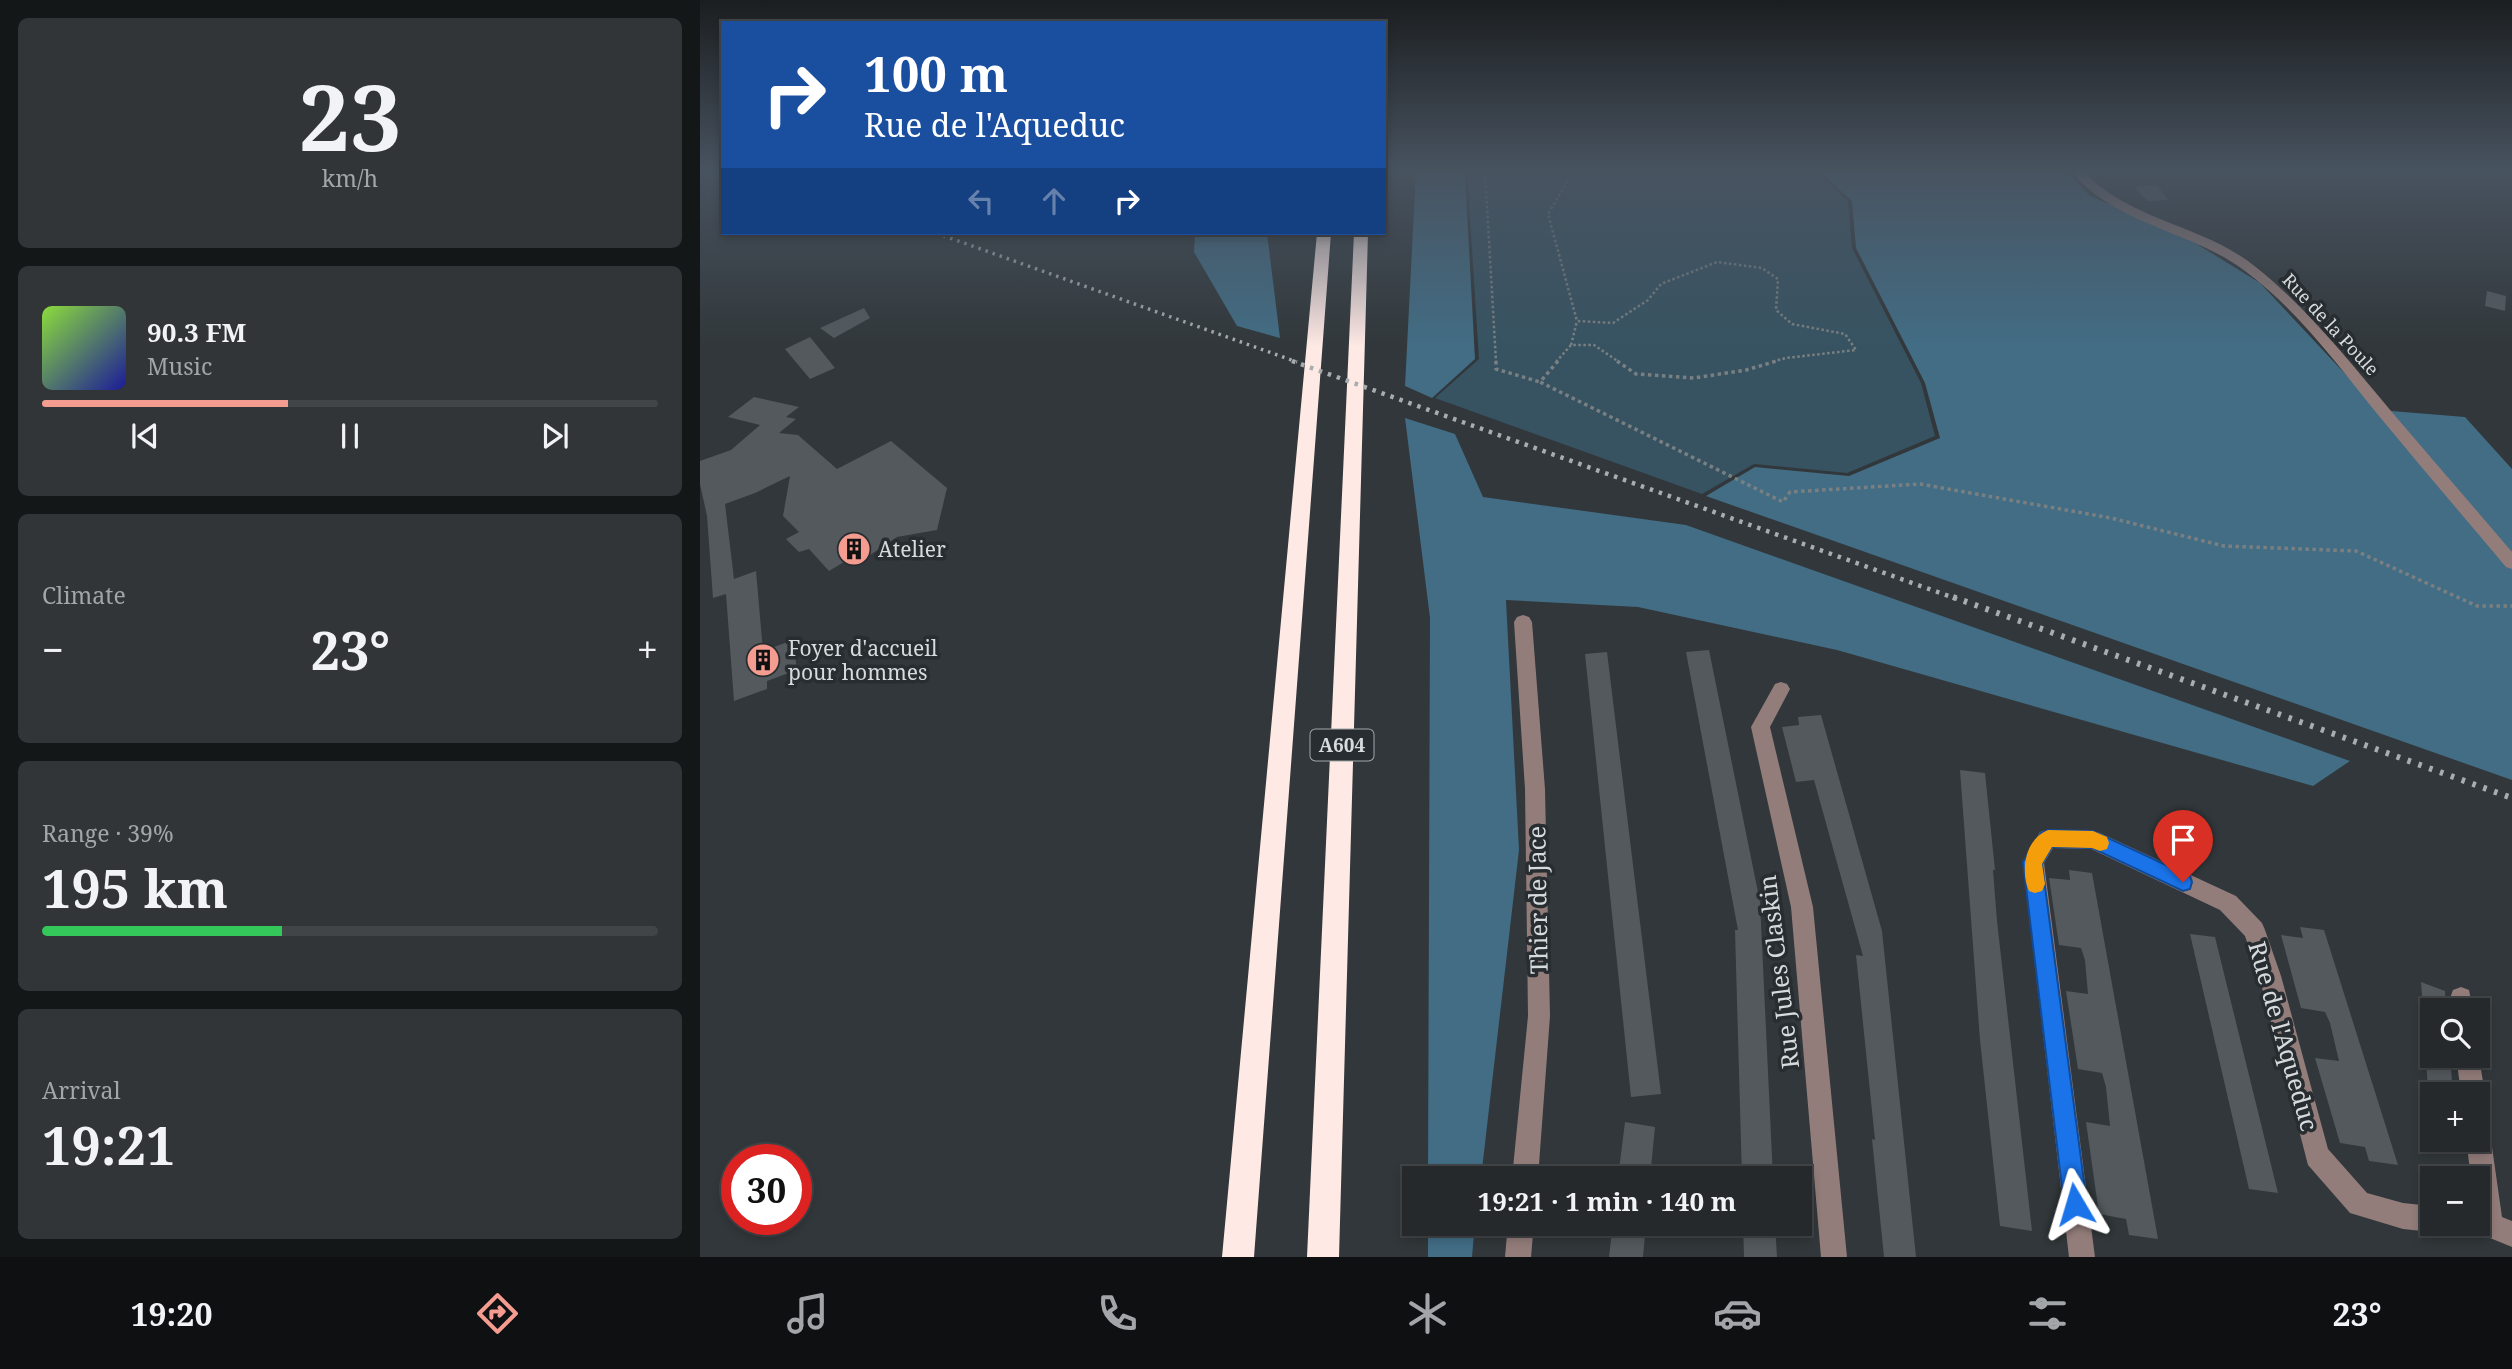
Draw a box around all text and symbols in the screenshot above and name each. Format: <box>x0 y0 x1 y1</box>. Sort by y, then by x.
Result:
text: 100 m <box>864 40 1008 106</box>
icon: right <box>749 49 840 140</box>
text: 23 <box>299 54 401 178</box>
text: Rue de l'Aqueduc <box>864 103 1125 146</box>
text: km/h <box>322 162 378 194</box>
icon: left <box>962 182 1000 220</box>
icon: ahead <box>1035 182 1073 220</box>
icon: right <box>1108 182 1146 220</box>
street label: Rue de la Poule <box>2277 268 2385 380</box>
text: 90.3 FM <box>147 314 246 350</box>
text: Music <box>147 350 212 382</box>
icon: previous <box>126 417 164 455</box>
icon: pause <box>331 417 369 455</box>
icon: next <box>536 417 574 455</box>
building icon: Atelier <box>835 530 873 568</box>
place label: Atelier <box>878 535 946 563</box>
text: Climate <box>42 579 126 611</box>
text: 23° <box>311 614 390 685</box>
text: − <box>42 623 64 675</box>
text: + <box>637 623 658 675</box>
place label: Foyer d'accueil pour hommes <box>788 634 938 686</box>
building icon: Foyer d'accueil pour hommes <box>744 641 782 679</box>
road number: A604 <box>1310 730 1374 760</box>
pin <box>2153 810 2213 882</box>
text: Range · 39% <box>42 817 174 849</box>
icon: arrive <box>2164 821 2202 859</box>
street label: Thier de Jace <box>1519 825 1555 975</box>
text: 195 km <box>42 852 228 923</box>
street label: Rue Jules Claskin <box>1750 873 1806 1071</box>
street label: Rue de l'Aqueduc <box>2241 937 2327 1135</box>
map controls <box>2420 998 2490 1236</box>
button: search <box>2420 998 2490 1068</box>
text: Arrival <box>42 1074 121 1106</box>
button: + <box>2420 1082 2490 1152</box>
text: 19:21 <box>42 1109 175 1180</box>
speed limit sign: 30 <box>721 1144 812 1235</box>
button: − <box>2420 1166 2490 1236</box>
position arrow <box>2038 1167 2112 1241</box>
text: 19:21 · 1 min · 140 m <box>1477 1183 1737 1219</box>
icon: directions <box>473 1289 522 1338</box>
icon: music <box>783 1289 832 1338</box>
icon: phone <box>1093 1289 1142 1338</box>
icon: climate <box>1403 1289 1452 1338</box>
icon: car <box>1713 1289 1762 1338</box>
icon: filters <box>2023 1289 2072 1338</box>
text: 19:20 <box>130 1292 212 1335</box>
text: 23° <box>2333 1292 2381 1335</box>

